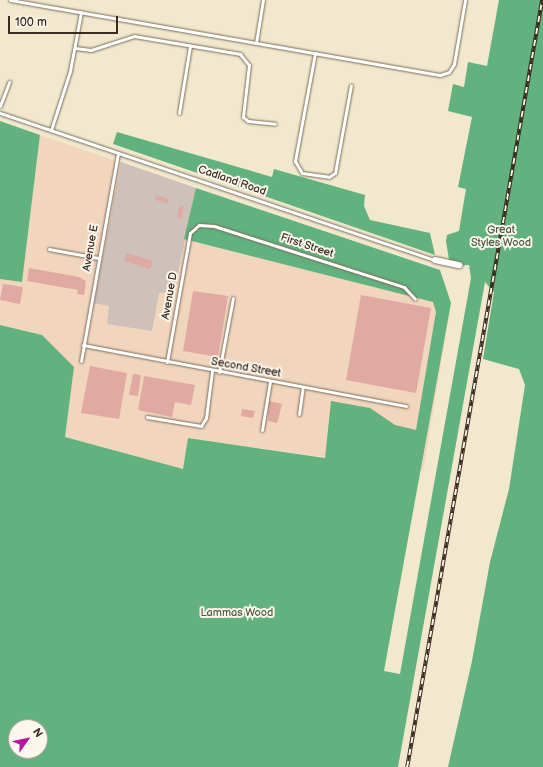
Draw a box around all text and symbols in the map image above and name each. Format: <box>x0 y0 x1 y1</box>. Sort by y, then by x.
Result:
scale bar <box>10 8 120 34</box>
text: 100 m <box>15 15 47 30</box>
street label: Cadland Road <box>196 163 268 199</box>
street label: Avenue E <box>80 224 102 272</box>
park label: Great Styles Wood <box>471 224 531 250</box>
street label: First Street <box>279 231 335 261</box>
street label: Avenue D <box>159 271 181 321</box>
street label: Second Street <box>210 355 282 381</box>
park label: Lammas Wood <box>200 606 274 620</box>
north arrow <box>8 719 48 759</box>
text: N <box>30 726 45 740</box>

